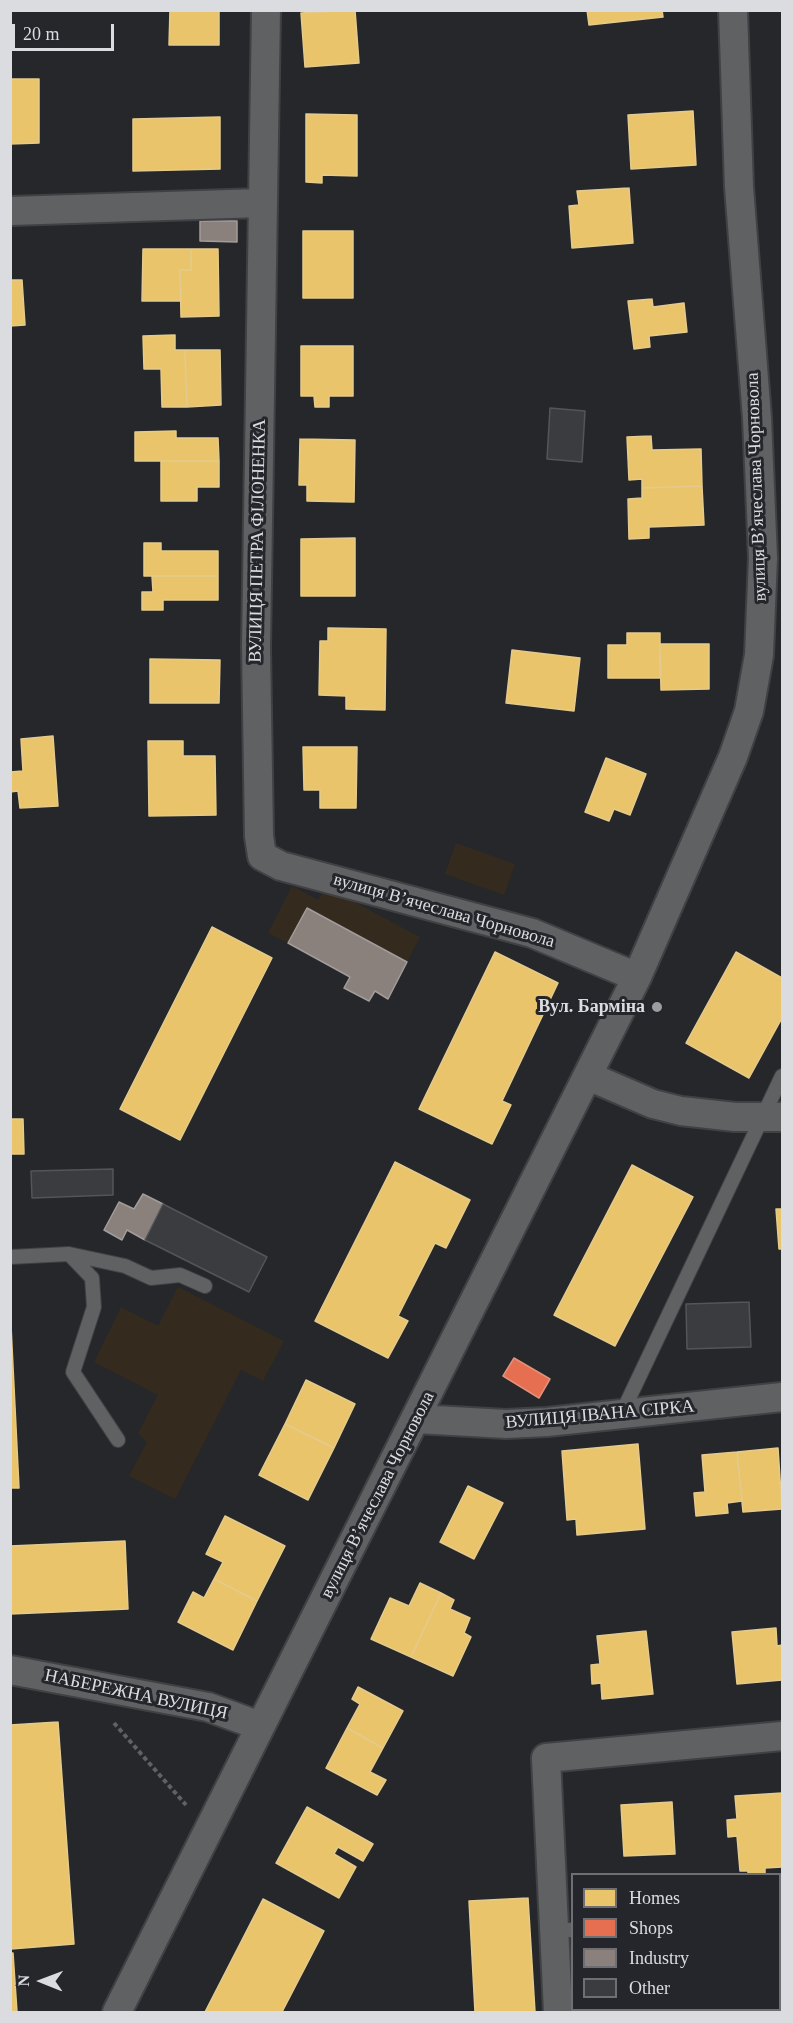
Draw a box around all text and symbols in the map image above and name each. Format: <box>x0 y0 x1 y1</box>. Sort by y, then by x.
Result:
scale bar <box>15 12 117 50</box>
text: 20 m <box>23 24 60 44</box>
street label: вулиця Вʼячеслава Чорновола <box>742 372 772 602</box>
street label: ВУЛИЦЯ ПЕТРА ФІЛОНЕНКА <box>245 419 271 663</box>
street label: вулиця Вʼячеслава Чорновола <box>331 869 557 953</box>
place label: Вул. Барміна <box>538 996 645 1018</box>
marker: Вул. Барміна <box>650 1000 664 1014</box>
street label: вулиця Вʼячеслава Чорновола <box>316 1388 440 1602</box>
street label: ВУЛИЦЯ ІВАНА СІРКА <box>505 1396 695 1434</box>
street label: НАБЕРЕЖНА ВУЛИЦЯ <box>43 1665 229 1725</box>
legend <box>571 1873 781 2011</box>
text: Homes <box>629 1888 680 1908</box>
text: Shops <box>629 1918 673 1938</box>
text: Industry <box>629 1948 689 1968</box>
north arrow <box>12 1951 72 2011</box>
text: N <box>15 1975 32 1987</box>
text: Other <box>629 1978 670 1998</box>

